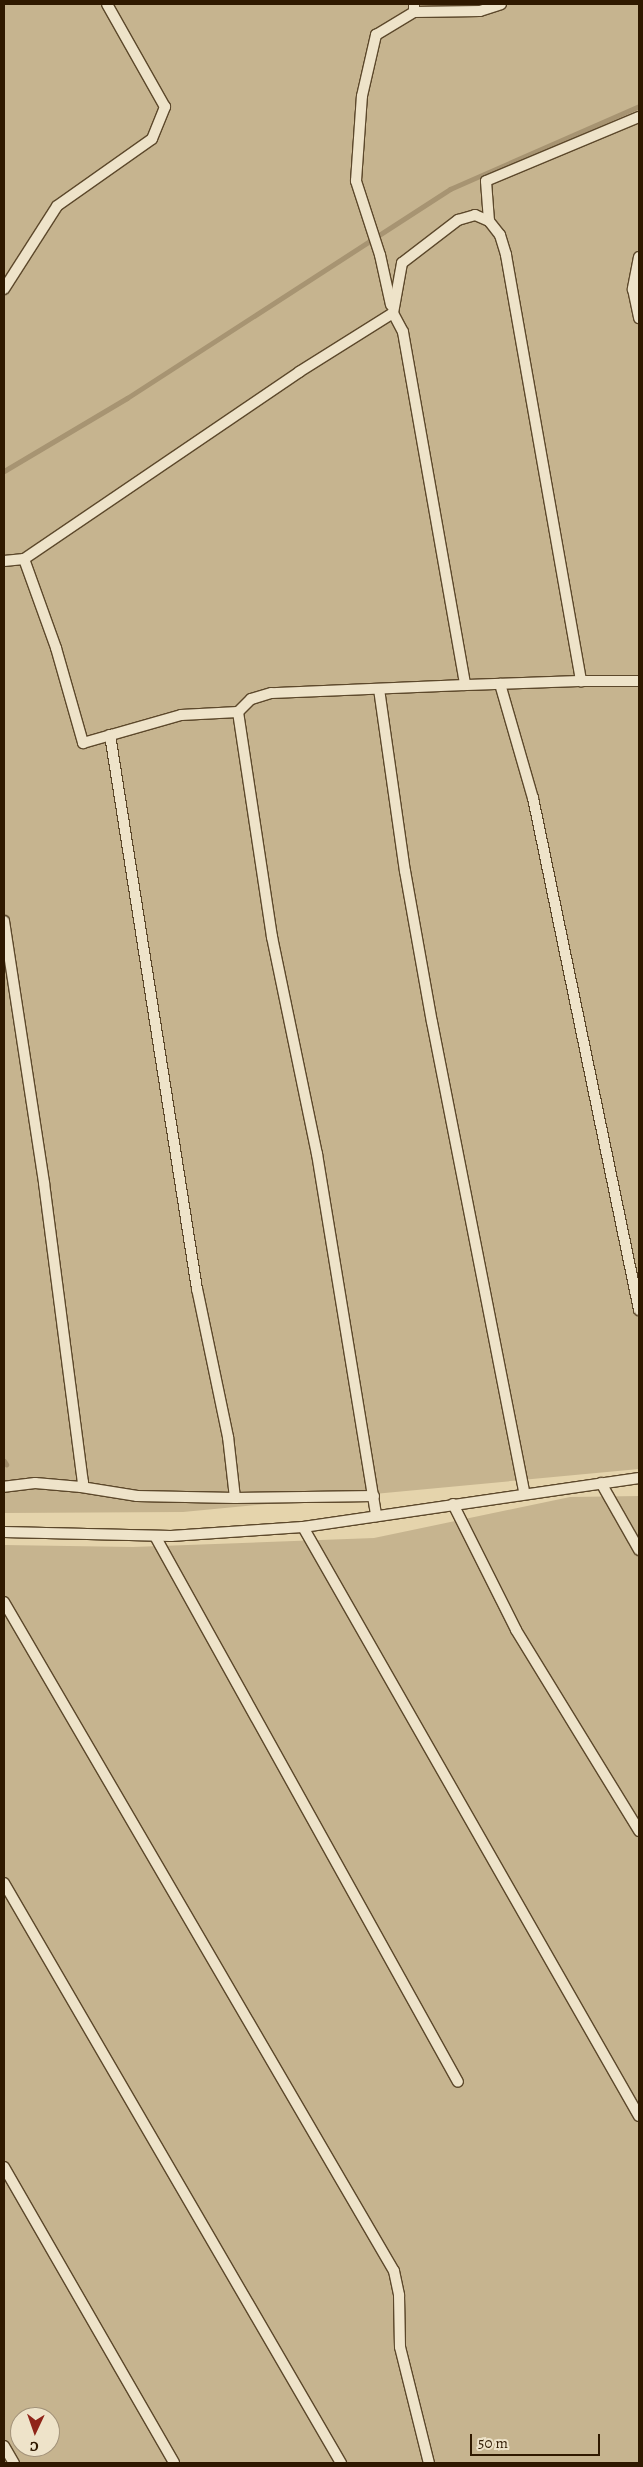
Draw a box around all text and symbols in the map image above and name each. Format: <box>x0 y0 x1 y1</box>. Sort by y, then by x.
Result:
north arrow <box>10 2407 60 2457</box>
scale bar <box>473 2424 603 2456</box>
text: 50 m <box>478 2433 508 2453</box>
text: С <box>29 2437 39 2456</box>

